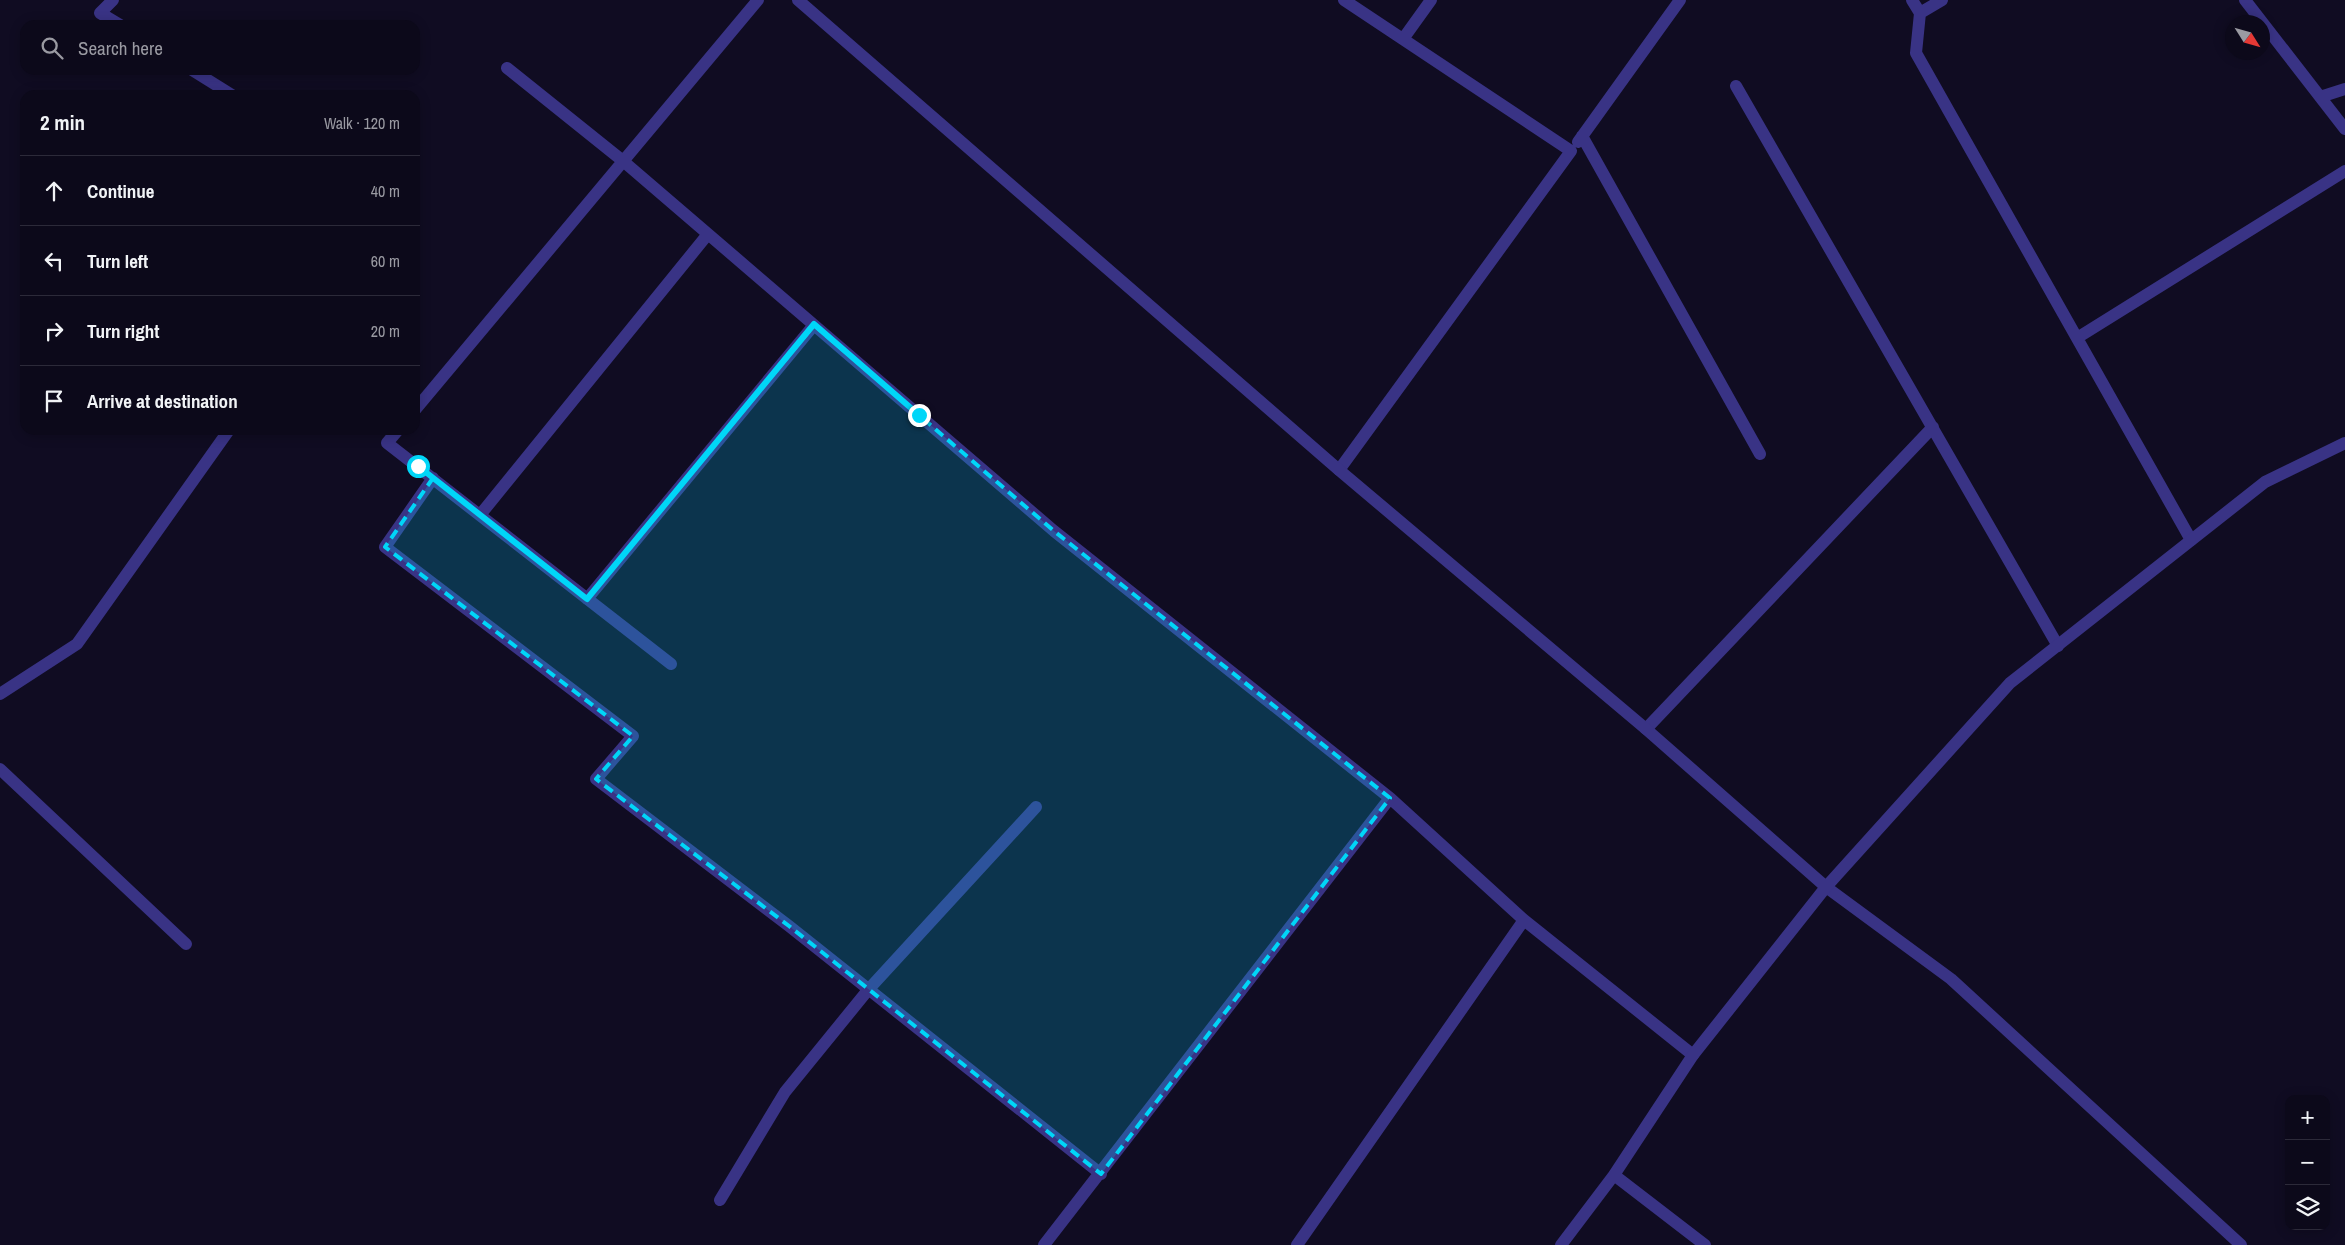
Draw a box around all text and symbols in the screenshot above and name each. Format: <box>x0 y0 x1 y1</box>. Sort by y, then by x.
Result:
north arrow <box>2225 15 2270 60</box>
search box <box>20 20 420 75</box>
icon: search <box>38 34 66 62</box>
text: Search here <box>78 35 163 61</box>
text: 2 min <box>40 108 85 137</box>
text: Walk · 120 m <box>324 112 400 134</box>
icon: ahead <box>40 177 68 205</box>
text: Continue <box>87 178 155 204</box>
text: 40 m <box>371 180 400 202</box>
icon: left <box>40 247 68 275</box>
text: Turn left <box>87 248 148 274</box>
text: 60 m <box>371 250 400 272</box>
icon: right <box>40 317 68 345</box>
text: Turn right <box>87 318 159 344</box>
text: 20 m <box>371 320 400 342</box>
icon: arrive <box>40 387 68 415</box>
text: Arrive at destination <box>87 388 238 414</box>
route end <box>908 404 931 427</box>
route start <box>407 455 430 478</box>
map controls <box>2285 1095 2330 1230</box>
button: + <box>2285 1095 2330 1140</box>
button: − <box>2285 1140 2330 1185</box>
button: layers <box>2285 1185 2330 1230</box>

